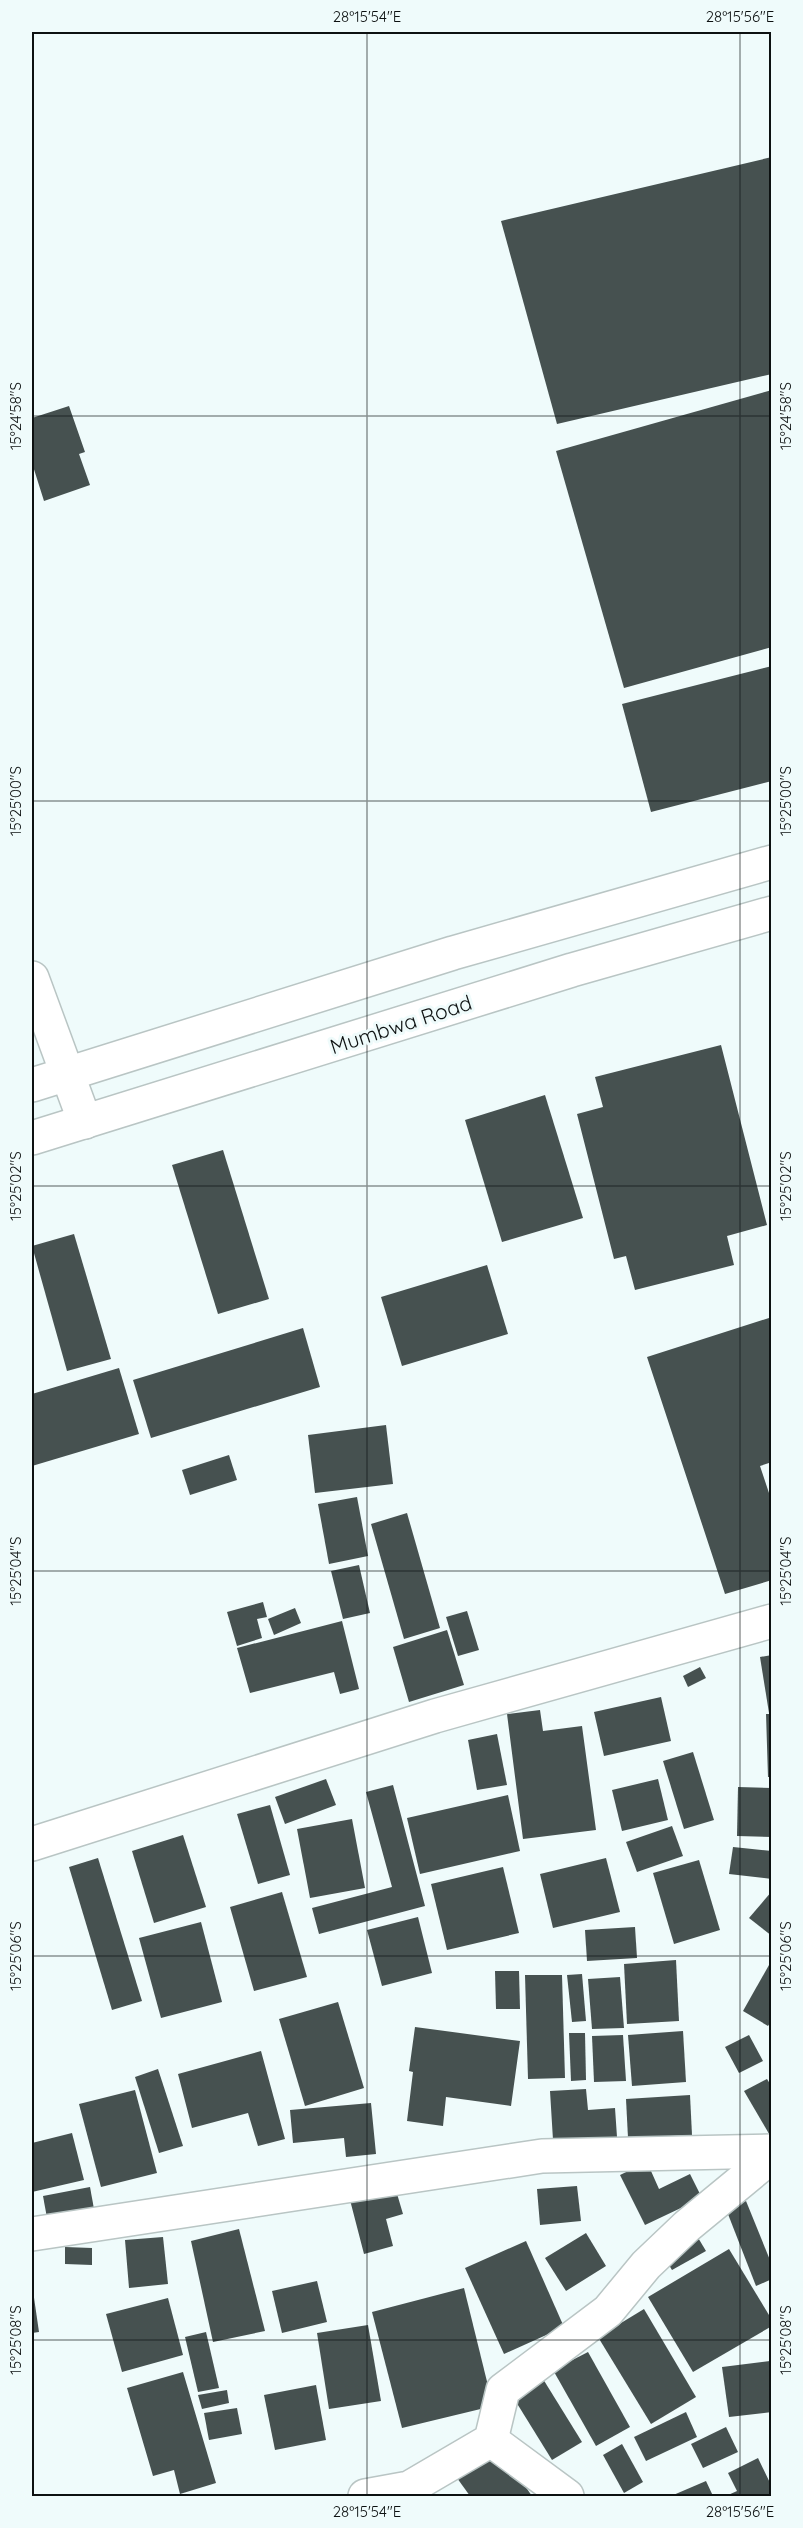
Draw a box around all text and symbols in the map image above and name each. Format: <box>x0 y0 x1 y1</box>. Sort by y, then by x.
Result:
text: 28°15'54"E <box>333 7 401 26</box>
text: 28°15'56"E <box>706 7 774 26</box>
text: 15°24'58"S <box>6 382 25 450</box>
text: 15°24'58"S <box>776 382 795 450</box>
text: 15°25'00"S <box>6 766 25 836</box>
text: 15°25'00"S <box>776 766 795 836</box>
street label: Mumbwa Road <box>326 989 475 1059</box>
text: 15°25'02"S <box>6 1151 25 1221</box>
text: 15°25'02"S <box>776 1151 795 1221</box>
text: 15°25'04"S <box>6 1536 25 1606</box>
text: 15°25'04"S <box>776 1536 795 1606</box>
text: 15°25'06"S <box>6 1921 25 1991</box>
text: 15°25'06"S <box>776 1921 795 1991</box>
text: 15°25'08"S <box>6 2305 25 2375</box>
text: 15°25'08"S <box>776 2305 795 2375</box>
text: 28°15'54"E <box>333 2502 401 2521</box>
text: 28°15'56"E <box>706 2502 774 2521</box>

